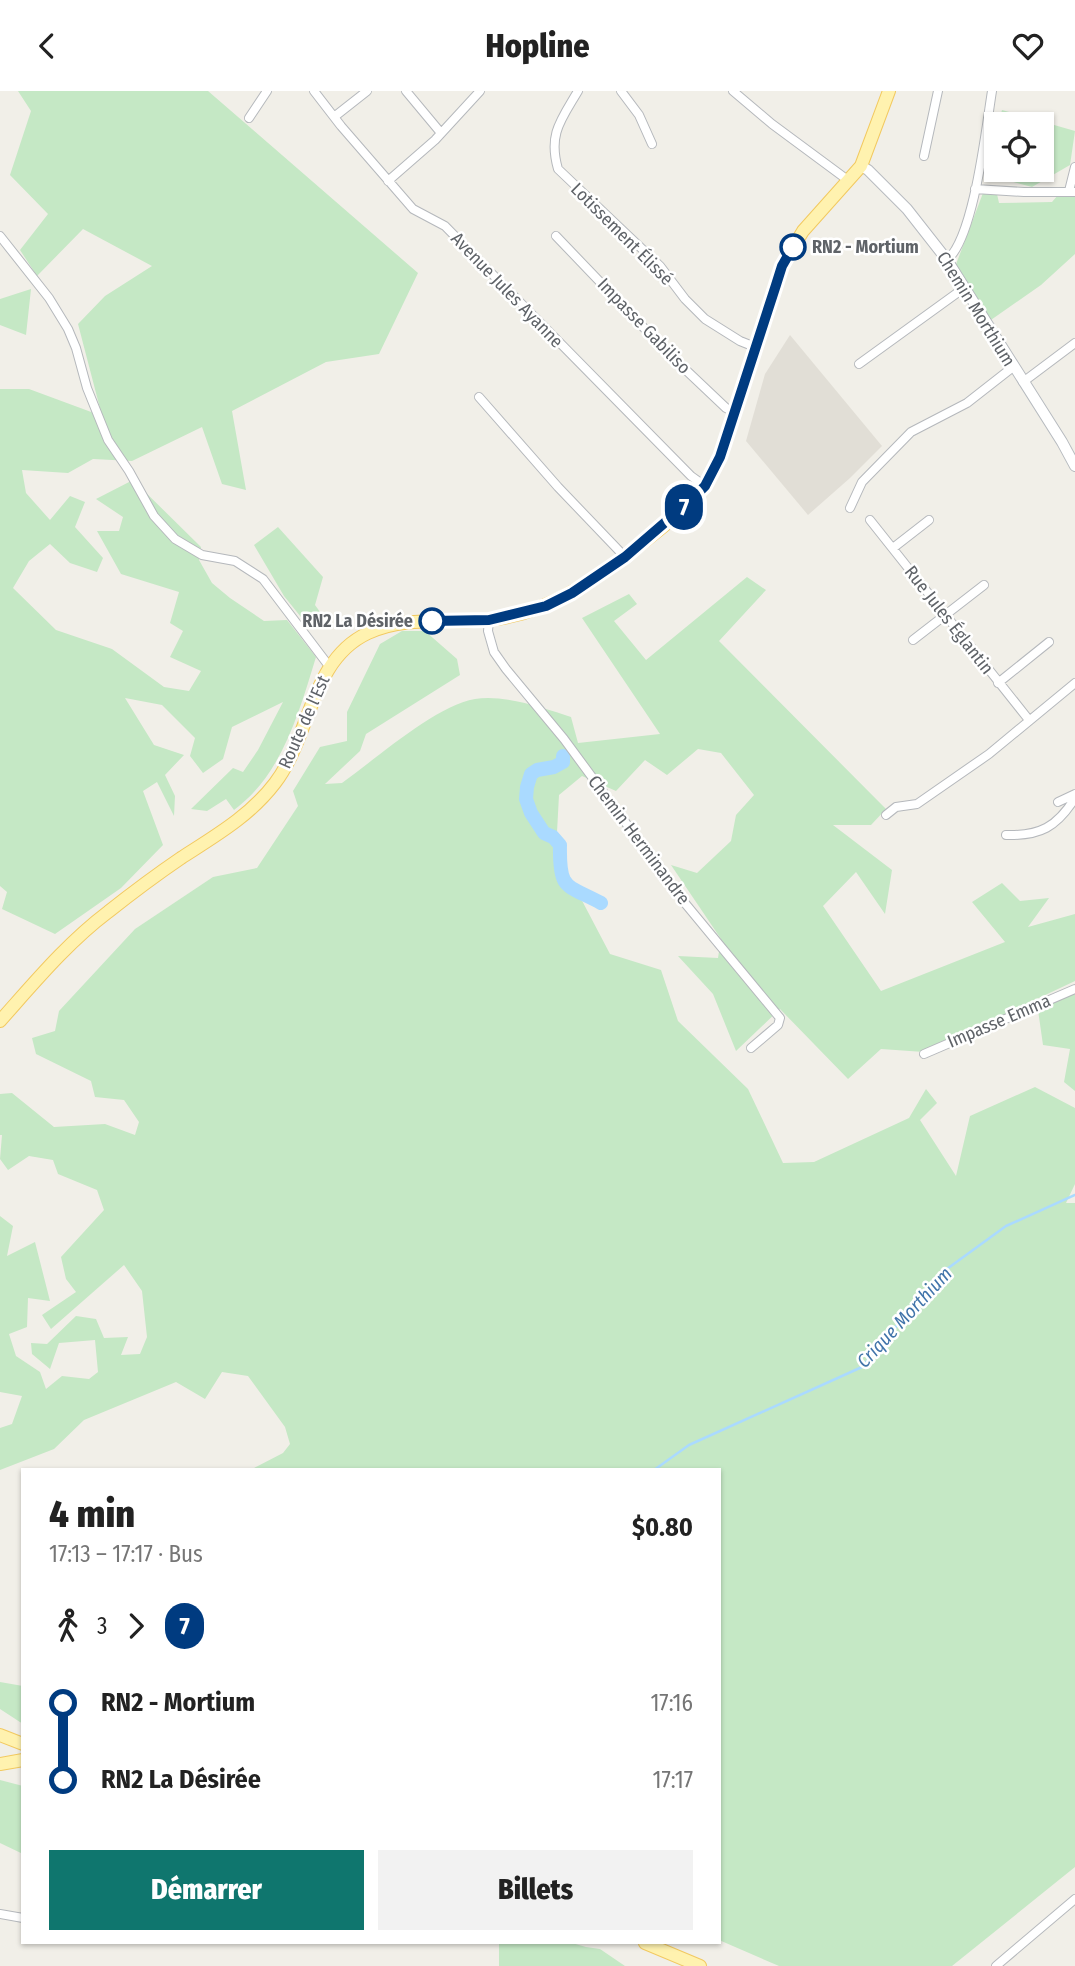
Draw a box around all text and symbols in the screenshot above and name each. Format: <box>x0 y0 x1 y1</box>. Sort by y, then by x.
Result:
icon: back <box>28 27 66 65</box>
text: Hopline <box>486 27 589 65</box>
icon: heart <box>1009 27 1047 65</box>
map controls <box>984 112 1054 182</box>
button: locate <box>984 112 1054 182</box>
street label: Lotissement Élissé <box>566 178 678 290</box>
street label: Avenue Jules Ayanne <box>446 228 568 352</box>
marker: RN2 - Mortium <box>780 234 806 260</box>
place label: RN2 - Mortium <box>812 236 919 258</box>
street label: Chemin Morthium <box>932 248 1020 370</box>
street label: Impasse Gabiliso <box>593 274 695 378</box>
line badge: 7 <box>661 484 707 530</box>
text: 7 <box>679 493 689 521</box>
street label: Rue Jules Églantin <box>900 561 999 679</box>
marker: RN2 La Désirée <box>419 608 445 634</box>
place label: RN2 La Désirée <box>302 610 413 632</box>
street label: Route de l'Est <box>274 672 334 772</box>
street label: Chemin Herminandre <box>583 771 695 909</box>
street label: Impasse Emma <box>944 989 1054 1053</box>
water label: Crique Morthium <box>852 1262 957 1372</box>
text: 4 min <box>49 1491 135 1537</box>
text: $0.80 <box>632 1512 693 1543</box>
text: 17:13 – 17:17 · Bus <box>49 1540 203 1568</box>
icon: walk <box>49 1607 87 1645</box>
icon: forward <box>117 1607 155 1645</box>
text: 3 <box>97 1612 107 1640</box>
text: 7 <box>179 1612 190 1640</box>
text: RN2 - Mortium <box>101 1687 255 1718</box>
text: 17:16 <box>650 1689 693 1717</box>
text: RN2 La Désirée <box>101 1764 261 1795</box>
text: 17:17 <box>652 1766 693 1794</box>
button: Démarrer <box>49 1850 364 1930</box>
button: Billets <box>378 1850 693 1930</box>

